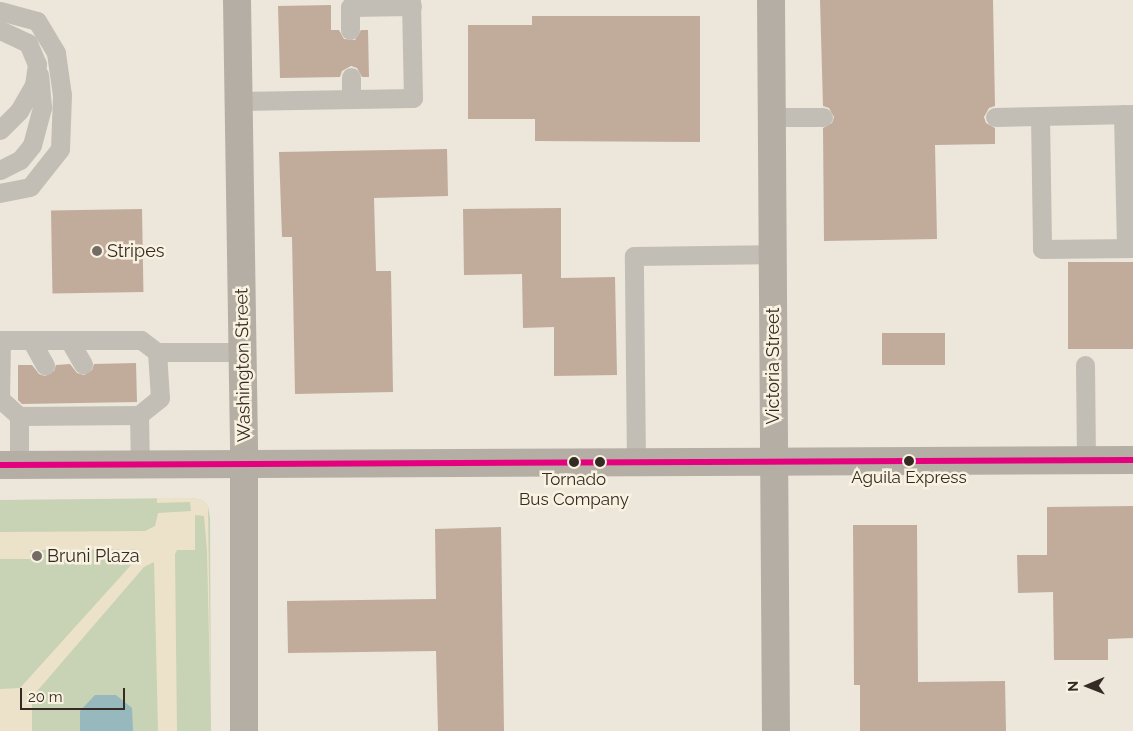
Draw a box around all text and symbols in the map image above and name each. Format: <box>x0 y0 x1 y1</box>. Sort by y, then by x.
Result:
place label: Stripes <box>107 240 164 262</box>
marker: Stripes <box>91 245 103 257</box>
street label: Washington Street <box>231 288 255 442</box>
street label: Victoria Street <box>762 307 784 425</box>
marker: Aguila Express <box>904 456 914 466</box>
marker: Tornado Bus Company <box>569 457 579 467</box>
unlabelled marker <box>595 457 605 467</box>
place label: Aguila Express <box>851 468 967 488</box>
place label: Tornado Bus Company <box>519 470 629 510</box>
place label: Bruni Plaza <box>47 545 140 567</box>
marker: Bruni Plaza <box>31 550 43 562</box>
north arrow <box>1063 661 1113 711</box>
scale bar <box>22 678 128 710</box>
text: N <box>1065 681 1081 692</box>
text: 20 m <box>28 688 63 706</box>

